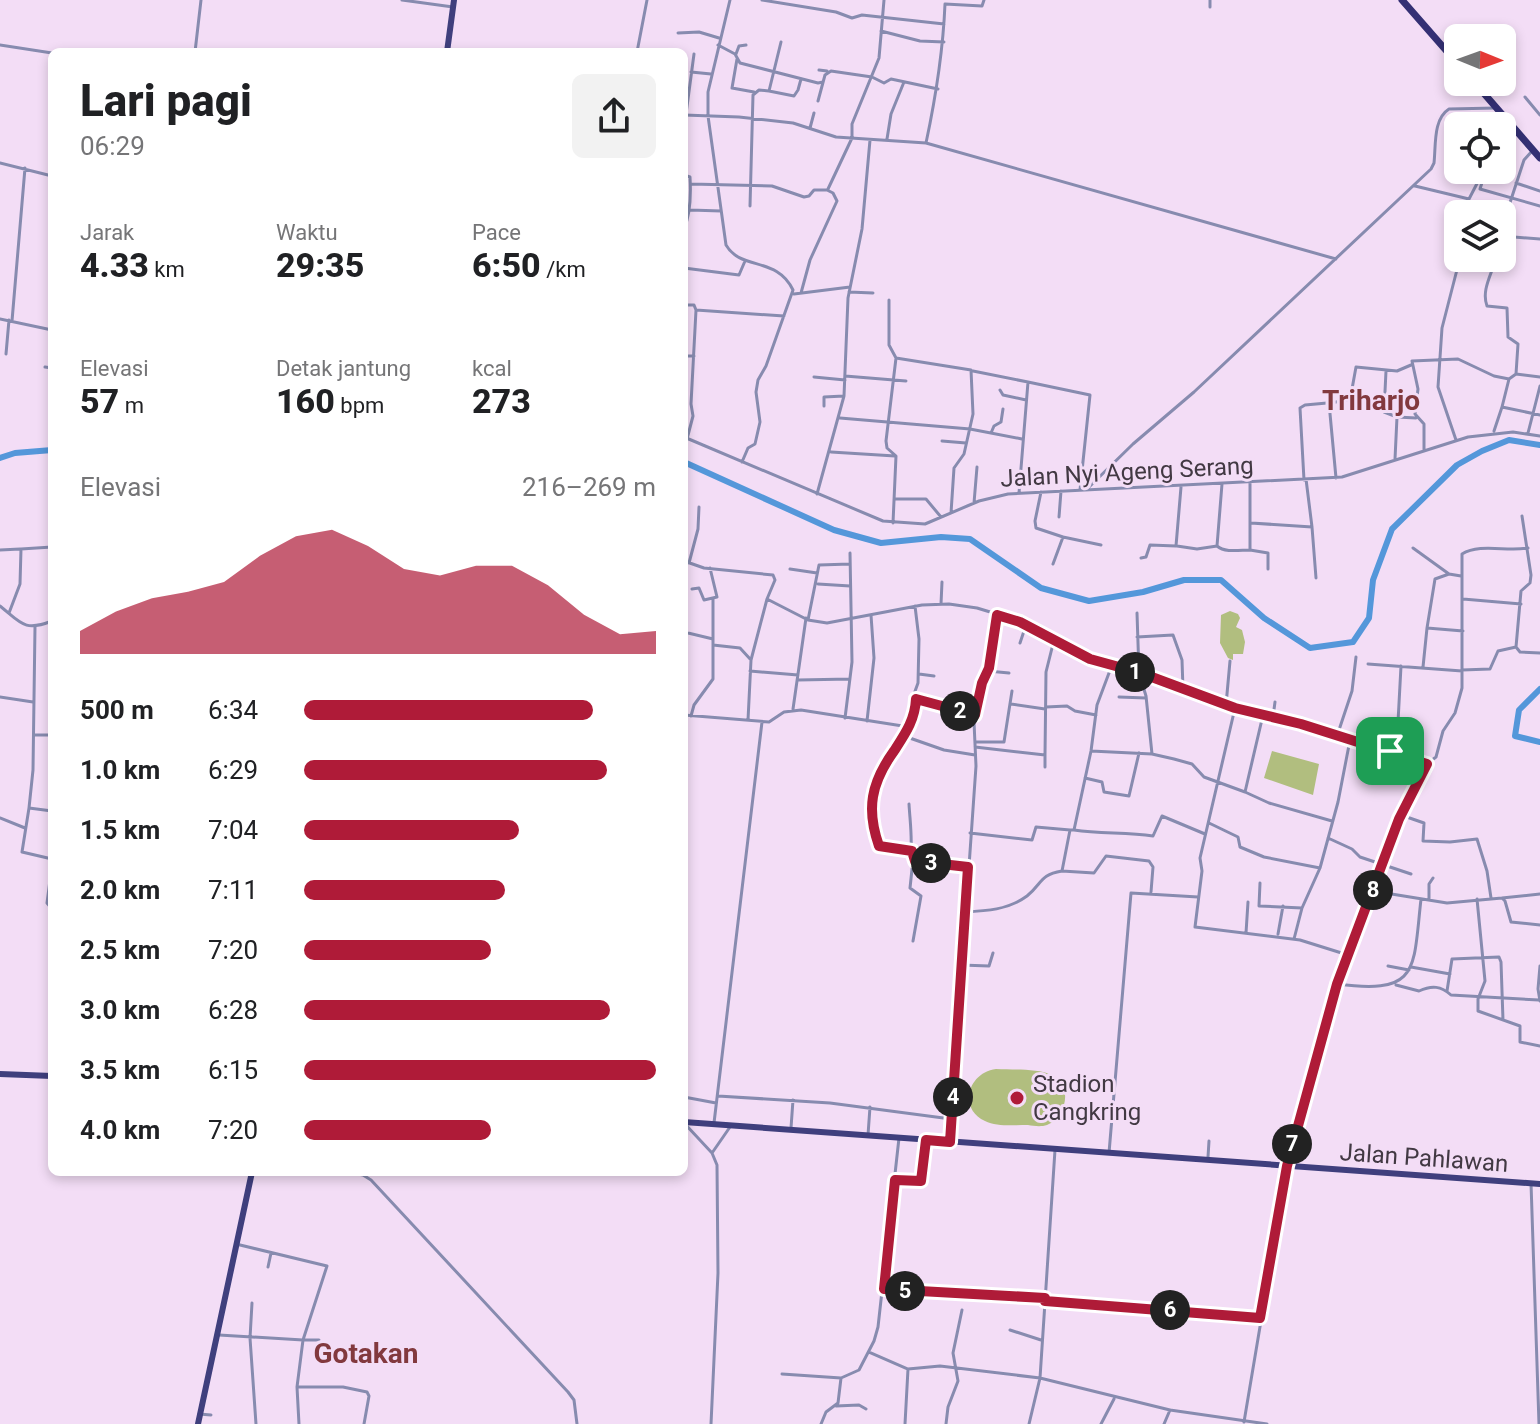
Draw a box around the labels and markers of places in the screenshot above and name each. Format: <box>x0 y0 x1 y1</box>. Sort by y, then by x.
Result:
pin: 1 <box>1115 652 1155 692</box>
pin: 2 <box>940 691 980 731</box>
pin <box>1356 717 1424 785</box>
pin: 3 <box>911 843 951 883</box>
pin: 8 <box>1353 870 1393 910</box>
place label: Stadion Cangkring <box>1033 1070 1141 1126</box>
pin: 4 <box>933 1077 973 1117</box>
marker: Stadion Cangkring <box>1008 1089 1026 1107</box>
pin: 7 <box>1272 1124 1312 1164</box>
pin: 5 <box>885 1271 925 1311</box>
pin: 6 <box>1150 1290 1190 1330</box>

